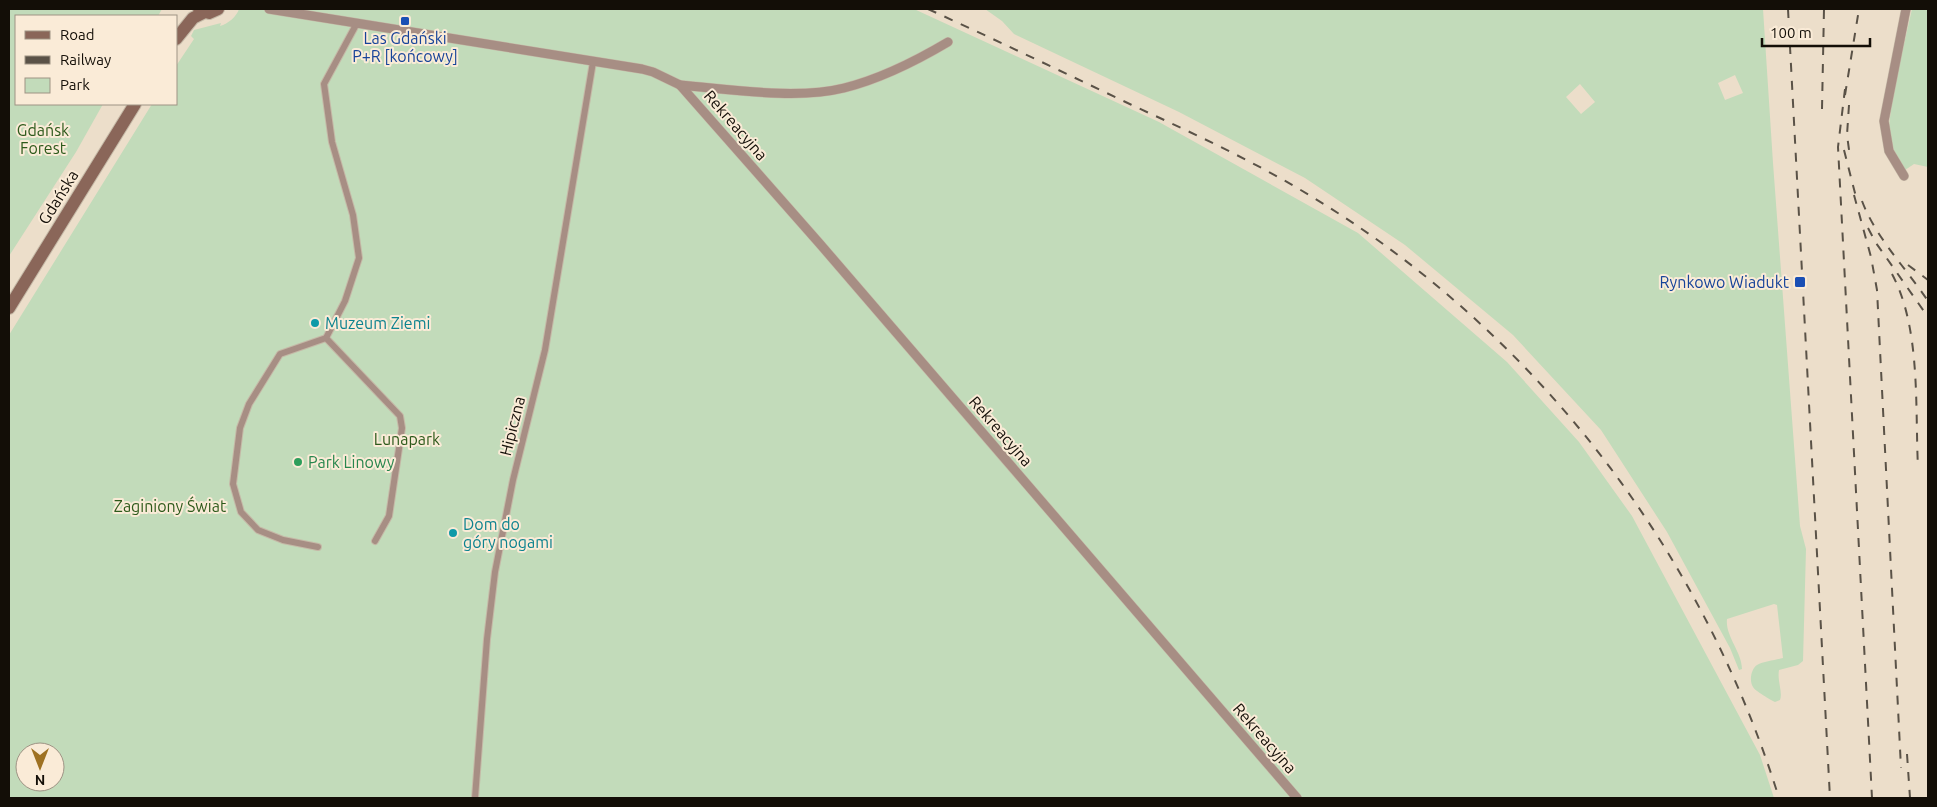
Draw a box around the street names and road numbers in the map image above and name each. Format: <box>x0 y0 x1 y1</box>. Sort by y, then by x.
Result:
street label: Rekreacyjna <box>701 86 771 164</box>
street label: Gdańska <box>34 167 82 227</box>
street label: Rekreacyjna <box>966 392 1036 470</box>
street label: Hipiczna <box>496 394 528 458</box>
street label: Rekreacyjna <box>1230 699 1300 777</box>

